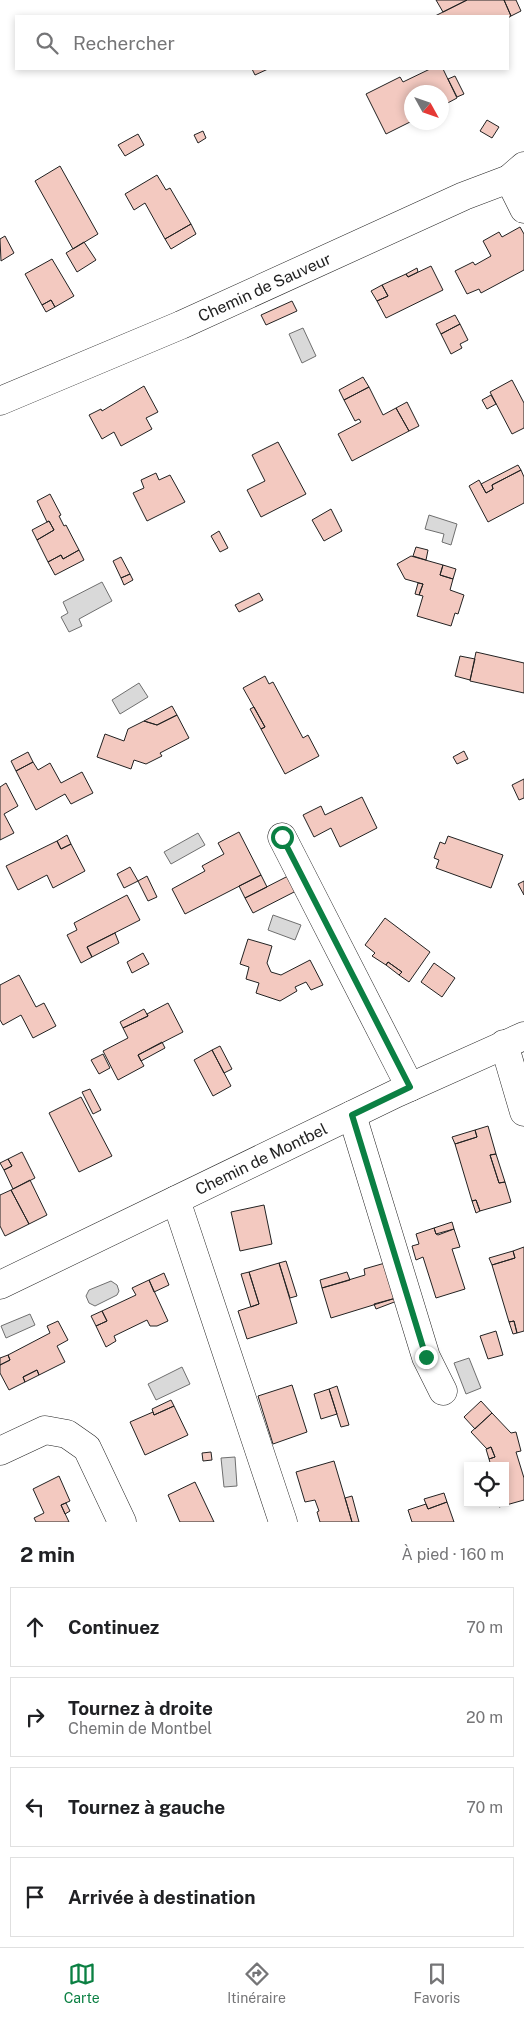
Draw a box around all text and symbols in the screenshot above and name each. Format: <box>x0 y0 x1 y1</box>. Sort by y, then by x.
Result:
search box <box>15 15 509 70</box>
icon: search <box>33 29 61 57</box>
text: Rechercher <box>73 32 175 54</box>
north arrow <box>404 85 449 130</box>
street label: Chemin de Sauveur <box>195 249 334 326</box>
route start <box>271 826 294 849</box>
street label: Chemin de Montbel <box>192 1119 331 1199</box>
route end <box>415 1346 438 1369</box>
map controls <box>464 1462 509 1507</box>
button: locate <box>464 1462 509 1507</box>
text: 2 min <box>20 1542 75 1567</box>
text: À pied · 160 m <box>401 1545 504 1564</box>
icon: ahead <box>21 1613 49 1641</box>
text: Continuez <box>68 1616 159 1638</box>
text: 70 m <box>466 1618 503 1637</box>
text: Tournez à droite <box>68 1697 213 1719</box>
icon: right <box>21 1703 49 1731</box>
text: 20 m <box>466 1708 503 1727</box>
text: Chemin de Montbel <box>68 1719 212 1738</box>
icon: left <box>21 1793 49 1821</box>
text: Tournez à gauche <box>68 1796 225 1818</box>
text: 70 m <box>466 1798 503 1817</box>
icon: arrive <box>21 1883 49 1911</box>
text: Arrivée à destination <box>68 1886 256 1908</box>
tab: Carte <box>64 1960 100 2006</box>
tab: Itinéraire <box>227 1960 286 2006</box>
tab: Favoris <box>414 1960 460 2006</box>

